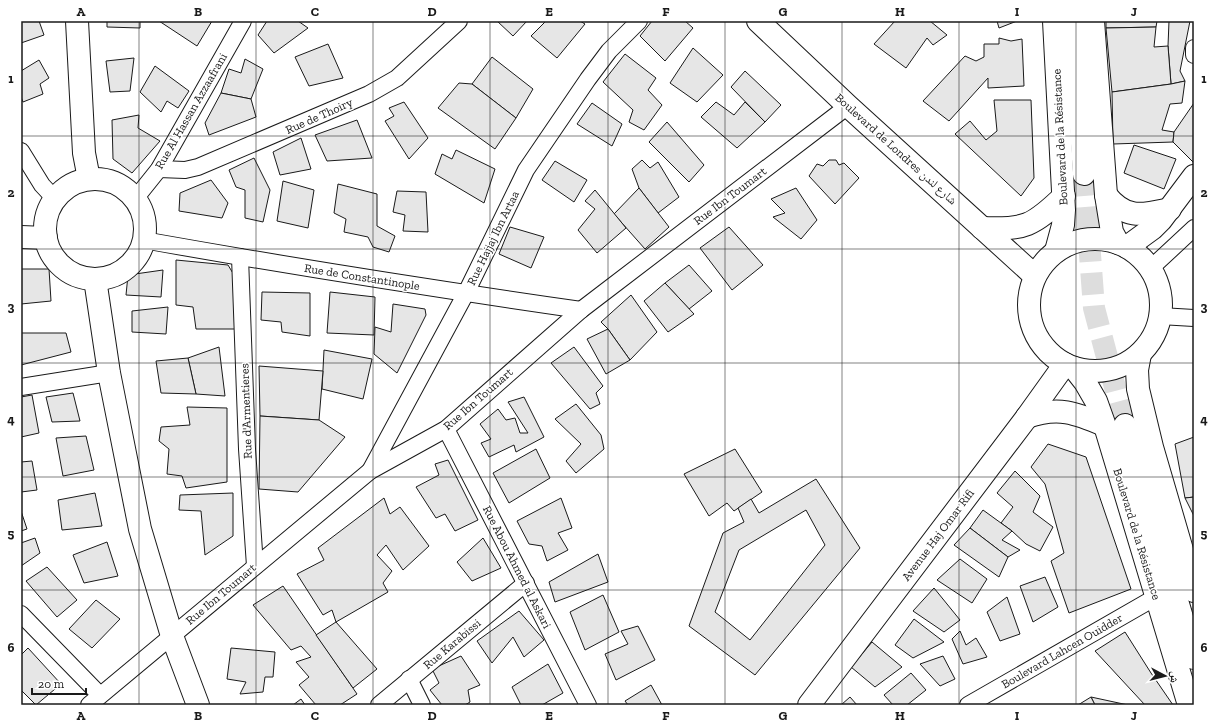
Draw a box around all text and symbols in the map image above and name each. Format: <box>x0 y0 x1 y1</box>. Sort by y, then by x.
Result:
text: A <box>77 4 86 19</box>
text: B <box>194 4 202 19</box>
text: C <box>311 4 319 19</box>
text: D <box>427 4 437 19</box>
text: E <box>545 4 553 19</box>
text: F <box>662 4 670 19</box>
text: G <box>779 4 788 19</box>
text: H <box>895 4 905 19</box>
text: I <box>1015 4 1020 19</box>
text: J <box>1131 4 1137 19</box>
street label: Rue Al Hassan Azzaafrani <box>152 50 230 171</box>
street label: Boulevard de la Résistance <box>1049 68 1071 206</box>
text: 1 <box>8 71 14 86</box>
text: 1 <box>1201 71 1207 86</box>
street label: Boulevard de Londres شارع لندن <box>832 91 960 208</box>
street label: Rue de Thoiry <box>283 95 356 137</box>
street label: Rue Ibn Toumart <box>691 164 770 228</box>
text: 2 <box>8 185 15 200</box>
text: 2 <box>1201 185 1208 200</box>
street label: Rue Hajjaj Ibn Artaa <box>464 188 523 288</box>
street label: Rue de Constantinople <box>303 261 421 293</box>
text: 3 <box>8 299 15 314</box>
text: 3 <box>1201 299 1208 314</box>
street label: Rue d'Armentieres <box>237 363 255 459</box>
street label: Rue Ibn Toumart <box>440 365 516 433</box>
text: 4 <box>7 412 15 427</box>
text: 4 <box>1200 412 1208 427</box>
street label: Boulevard de la Résistance <box>1110 467 1164 602</box>
street label: Avenue Haj Omar Rifi <box>899 486 978 584</box>
street label: Rue Abou Ahmed al Askari <box>480 503 554 631</box>
text: 5 <box>8 526 15 541</box>
text: 5 <box>1201 526 1208 541</box>
street label: Rue Ibn Toumart <box>183 560 259 627</box>
street label: Boulevard Lahcen Ouidder <box>999 611 1125 691</box>
street label: Rue Karabissi <box>421 616 484 672</box>
text: 6 <box>8 640 15 655</box>
text: 6 <box>1201 640 1208 655</box>
north arrow <box>1145 656 1185 696</box>
scale bar <box>32 670 86 696</box>
text: ش <box>1166 670 1182 684</box>
text: 20 m <box>38 677 65 691</box>
text: A <box>77 708 86 723</box>
text: B <box>194 708 202 723</box>
text: C <box>311 708 319 723</box>
text: D <box>427 708 437 723</box>
text: E <box>545 708 553 723</box>
text: F <box>662 708 670 723</box>
text: G <box>779 708 788 723</box>
text: H <box>895 708 905 723</box>
text: I <box>1015 708 1020 723</box>
text: J <box>1131 708 1137 723</box>

